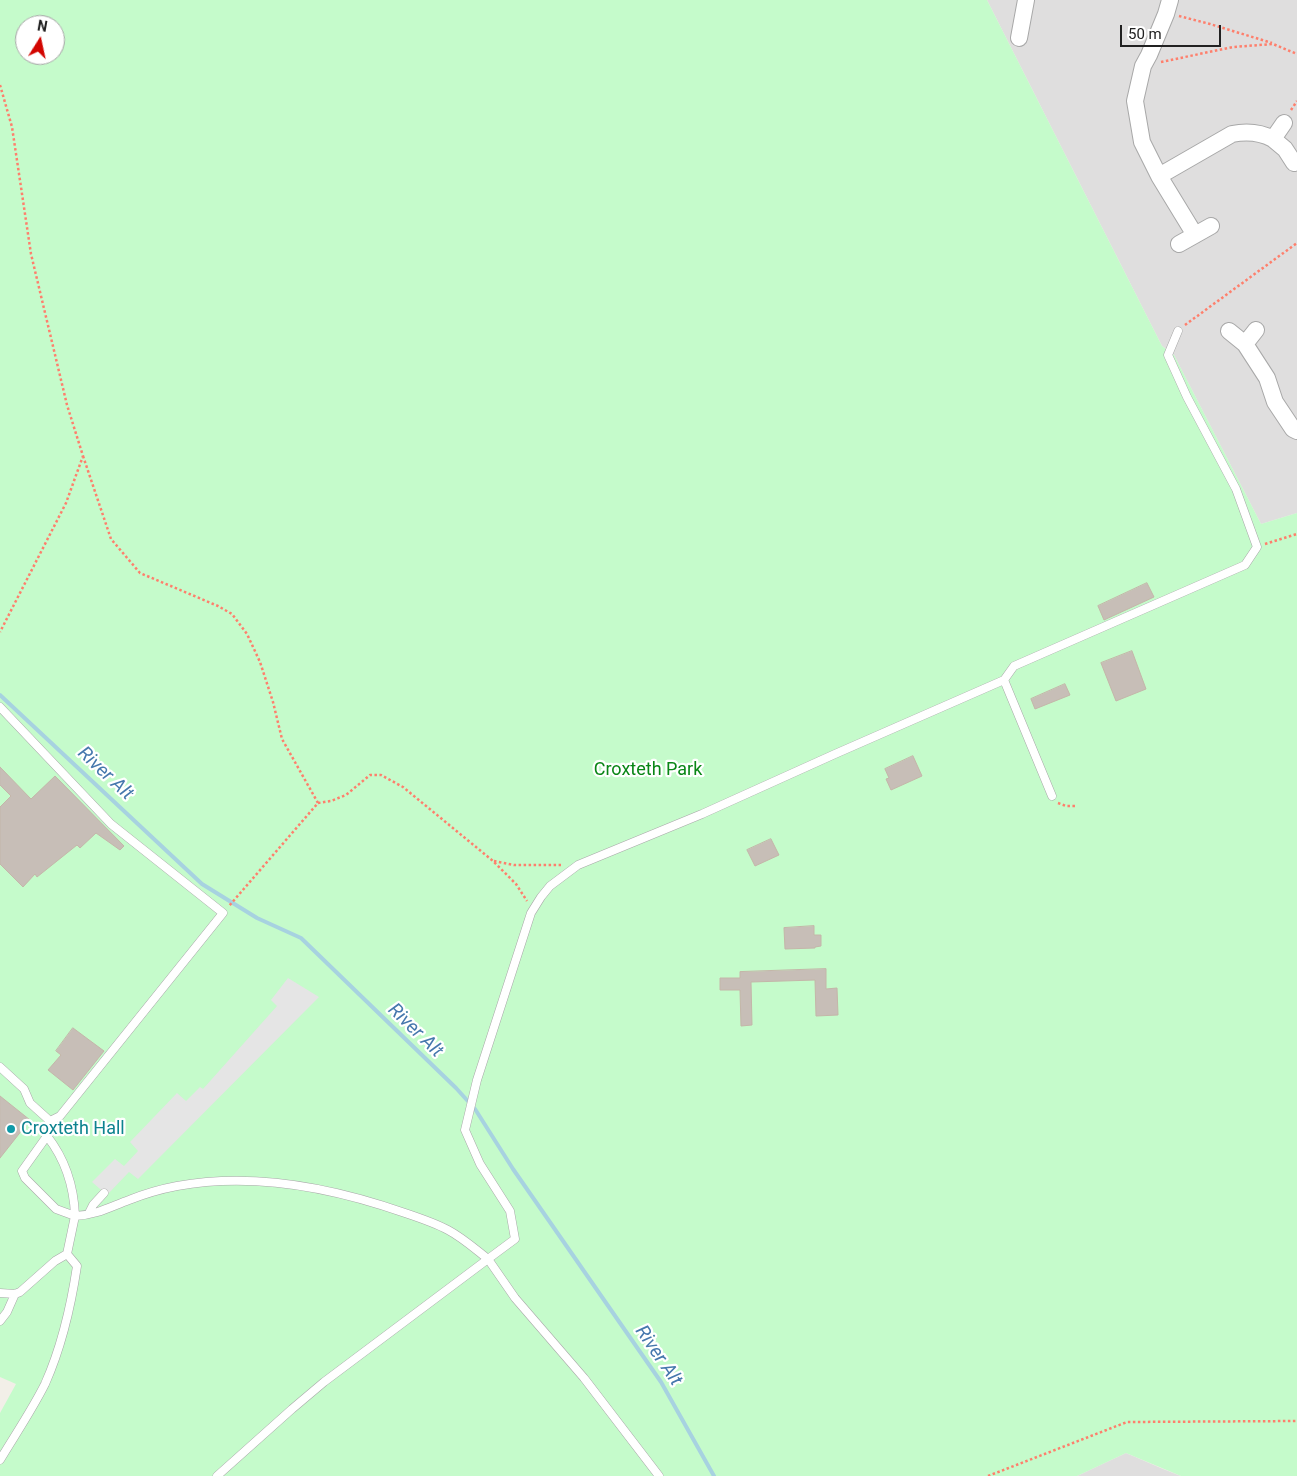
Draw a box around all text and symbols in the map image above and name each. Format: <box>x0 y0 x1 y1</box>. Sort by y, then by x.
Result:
north arrow <box>15 15 65 65</box>
scale bar <box>1122 15 1223 47</box>
text: N <box>36 17 49 35</box>
text: 50 m <box>1128 25 1162 43</box>
water label: River Alt <box>72 743 138 805</box>
park label: Croxteth Park <box>594 759 702 781</box>
water label: River Alt <box>383 999 447 1063</box>
place label: Croxteth Hall <box>21 1118 125 1140</box>
marker: Croxteth Hall <box>5 1123 17 1135</box>
water label: River Alt <box>630 1321 686 1391</box>

